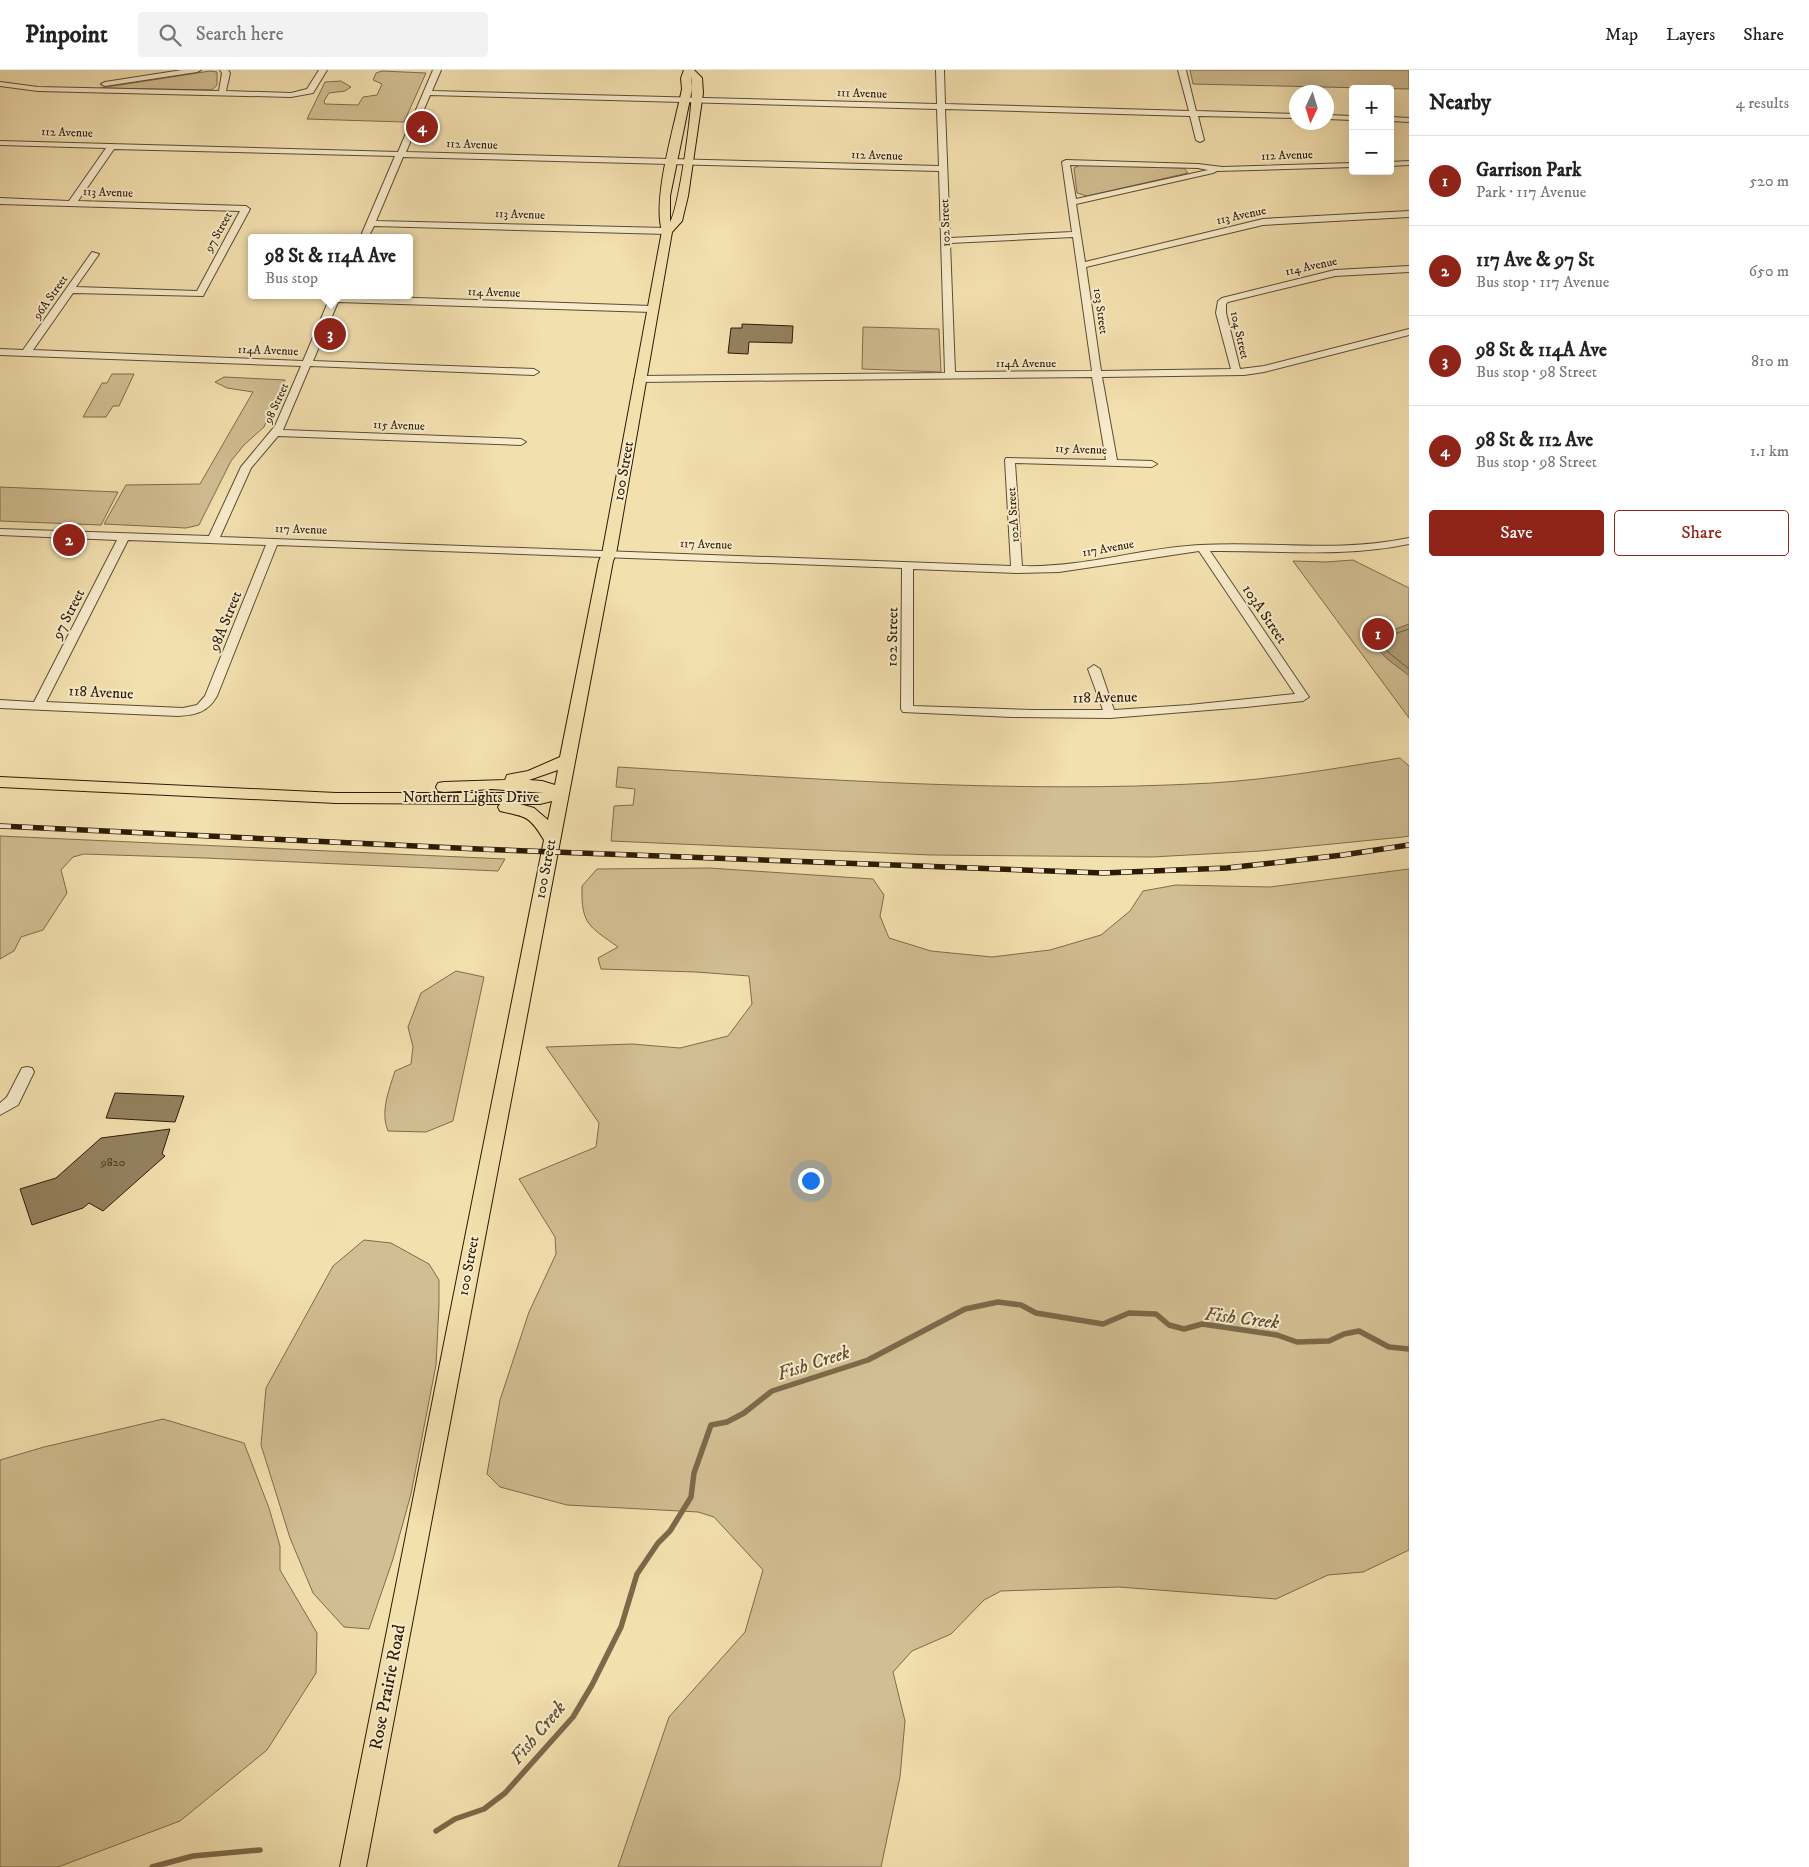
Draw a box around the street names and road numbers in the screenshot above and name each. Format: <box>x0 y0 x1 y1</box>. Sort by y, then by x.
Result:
street label: 111 Avenue <box>837 85 887 102</box>
street label: 112 Avenue <box>41 124 93 141</box>
street label: 112 Avenue <box>446 136 498 153</box>
street label: 112 Avenue <box>851 147 903 164</box>
street label: 112 Avenue <box>1261 147 1313 164</box>
street label: 113 Avenue <box>83 184 133 201</box>
street label: 102 Street <box>937 199 954 247</box>
street label: 113 Avenue <box>1215 203 1267 228</box>
street label: 113 Avenue <box>495 206 545 223</box>
street label: 97 Street <box>201 210 236 256</box>
street label: 114 Avenue <box>1284 254 1339 279</box>
street label: 96A Street <box>29 272 71 323</box>
street label: 114 Avenue <box>467 284 521 301</box>
street label: 103 Street <box>1090 287 1111 335</box>
street label: 104 Street <box>1227 310 1252 361</box>
street label: 114A Avenue <box>237 342 299 359</box>
street label: 114A Avenue <box>996 356 1056 371</box>
street label: 98 Street <box>260 380 292 427</box>
street label: 115 Avenue <box>373 417 425 434</box>
street label: 100 Street <box>609 440 638 502</box>
street label: 115 Avenue <box>1055 441 1107 458</box>
street label: 102A Street <box>1004 487 1023 543</box>
street label: 117 Avenue <box>275 521 327 538</box>
street label: 117 Avenue <box>680 536 732 553</box>
street label: 117 Avenue <box>1081 537 1135 560</box>
street label: 103A Street <box>1238 581 1291 648</box>
street label: 97 Street <box>47 586 89 644</box>
street label: 98A Street <box>204 588 246 655</box>
street label: 102 Street <box>882 607 903 667</box>
street label: 118 Avenue <box>68 681 134 704</box>
street label: 118 Avenue <box>1072 687 1138 708</box>
street label: Northern Lights Drive <box>403 788 539 807</box>
street label: 100 Street <box>530 838 561 901</box>
street label: 100 Street <box>453 1235 484 1298</box>
street label: Rose Prairie Road <box>365 1623 411 1752</box>

